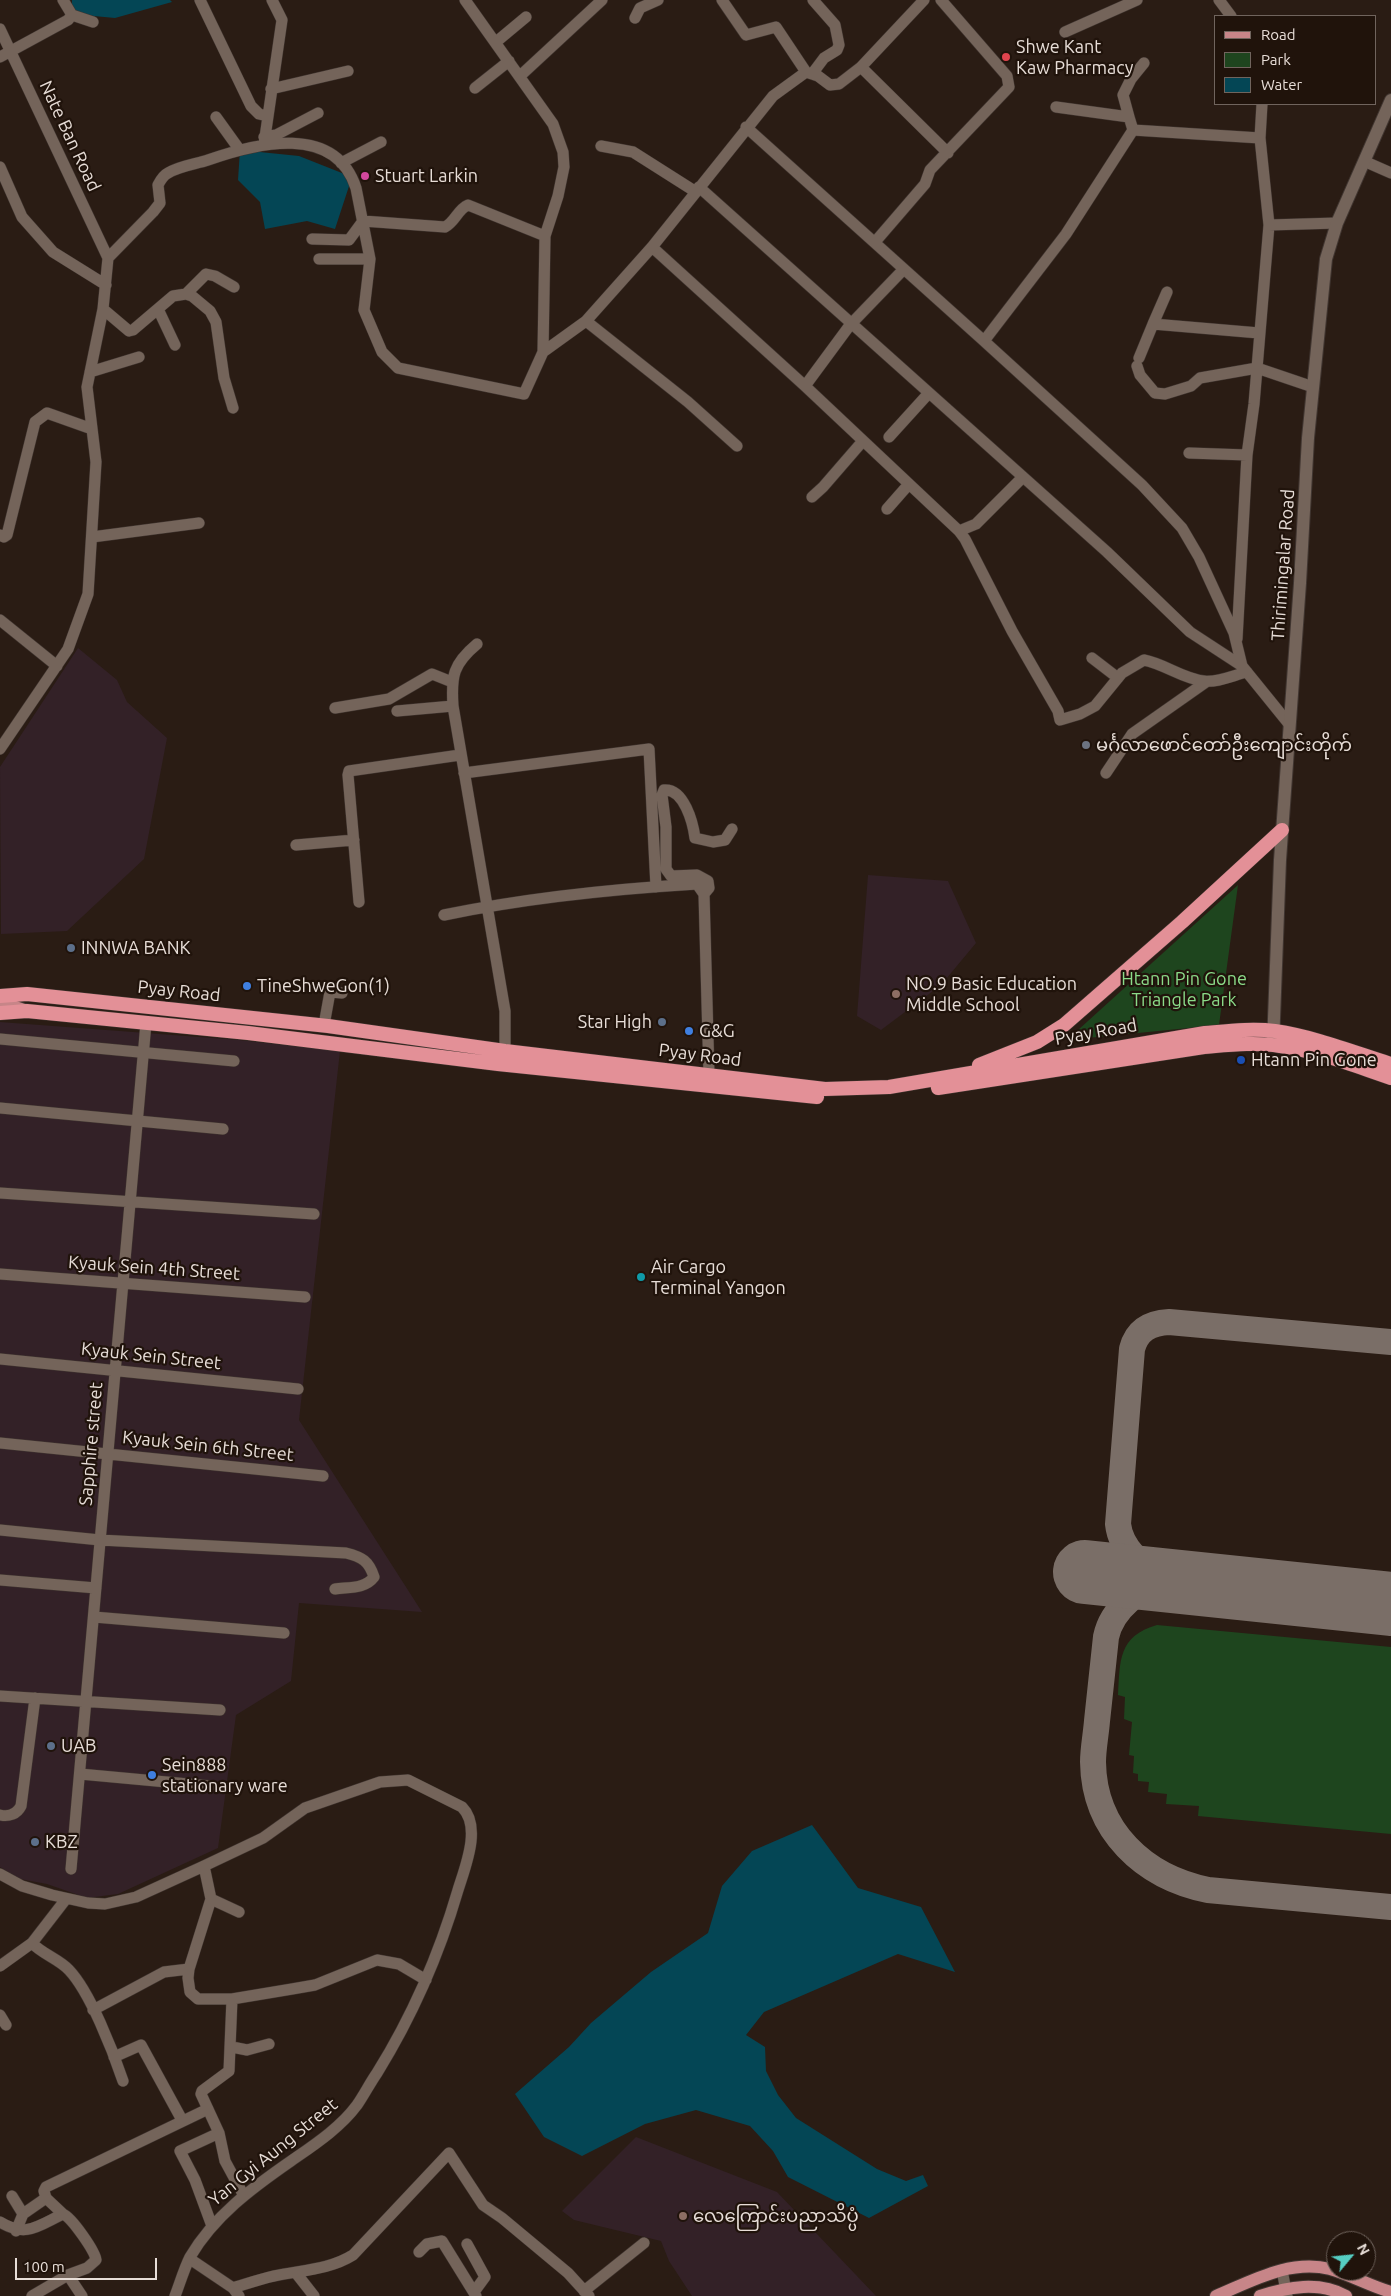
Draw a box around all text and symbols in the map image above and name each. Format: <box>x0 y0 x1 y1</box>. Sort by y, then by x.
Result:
legend <box>1214 15 1376 105</box>
text: Road <box>1261 26 1296 43</box>
place label: Shwe Kant Kaw Pharmacy <box>1016 36 1133 78</box>
marker: Shwe Kant Kaw Pharmacy <box>1000 51 1012 63</box>
text: Park <box>1261 51 1291 68</box>
text: Water <box>1261 76 1302 93</box>
street label: Nate Ban Road <box>35 77 105 195</box>
place label: Stuart Larkin <box>375 165 478 187</box>
marker: Stuart Larkin <box>359 170 371 182</box>
street label: Thirimingalar Road <box>1267 488 1299 642</box>
place label: မင်္ဂလာဖောင်တော်ဦးကျောင်းတိုက် <box>1096 734 1352 756</box>
marker: မင်္ဂလာဖောင်တော်ဦးကျောင်းတိုက် <box>1080 739 1092 751</box>
place label: INNWA BANK <box>81 937 190 959</box>
marker: INNWA BANK <box>65 942 77 954</box>
park label: Htann Pin Gone Triangle Park <box>1121 968 1247 1011</box>
place label: NO.9 Basic Education Middle School <box>906 973 1077 1016</box>
place label: TineShweGon(1) <box>257 975 390 997</box>
street label: Pyay Road <box>137 976 221 1006</box>
marker: TineShweGon(1) <box>241 980 253 992</box>
marker: NO.9 Basic Education Middle School <box>890 988 902 1000</box>
place label: Star High <box>578 1011 652 1033</box>
street label: Pyay Road <box>1053 1014 1139 1050</box>
marker: Star High <box>656 1016 668 1028</box>
place label: G&G <box>699 1020 735 1042</box>
marker: G&G <box>683 1025 695 1037</box>
street label: Pyay Road <box>657 1039 743 1071</box>
place label: Htann Pin Gone <box>1251 1049 1377 1071</box>
marker: Htann Pin Gone <box>1235 1054 1247 1066</box>
street label: Kyauk Sein 4th Street <box>67 1251 241 1285</box>
place label: Air Cargo Terminal Yangon <box>651 1256 786 1298</box>
marker: Air Cargo Terminal Yangon <box>635 1271 647 1283</box>
street label: Kyauk Sein Street <box>80 1338 222 1374</box>
street label: Sapphire street <box>75 1381 107 1507</box>
street label: Kyauk Sein 6th Street <box>121 1426 295 1466</box>
place label: UAB <box>61 1735 96 1757</box>
marker: UAB <box>45 1740 57 1752</box>
place label: Sein888 stationary ware <box>162 1754 288 1796</box>
marker: Sein888 stationary ware <box>146 1769 158 1781</box>
place label: KBZ <box>45 1831 78 1853</box>
marker: KBZ <box>29 1836 41 1848</box>
street label: Yan Gyi Aung Street <box>204 2093 342 2211</box>
place label: လေကြောင်းပညာသိပ္ပံ <box>693 2205 859 2227</box>
marker: လေကြောင်းပညာသိပ္ပံ <box>677 2210 689 2222</box>
north arrow <box>1326 2231 1376 2281</box>
text: N <box>1354 2241 1373 2258</box>
scale bar <box>18 2248 160 2280</box>
text: 100 m <box>23 2258 65 2275</box>

